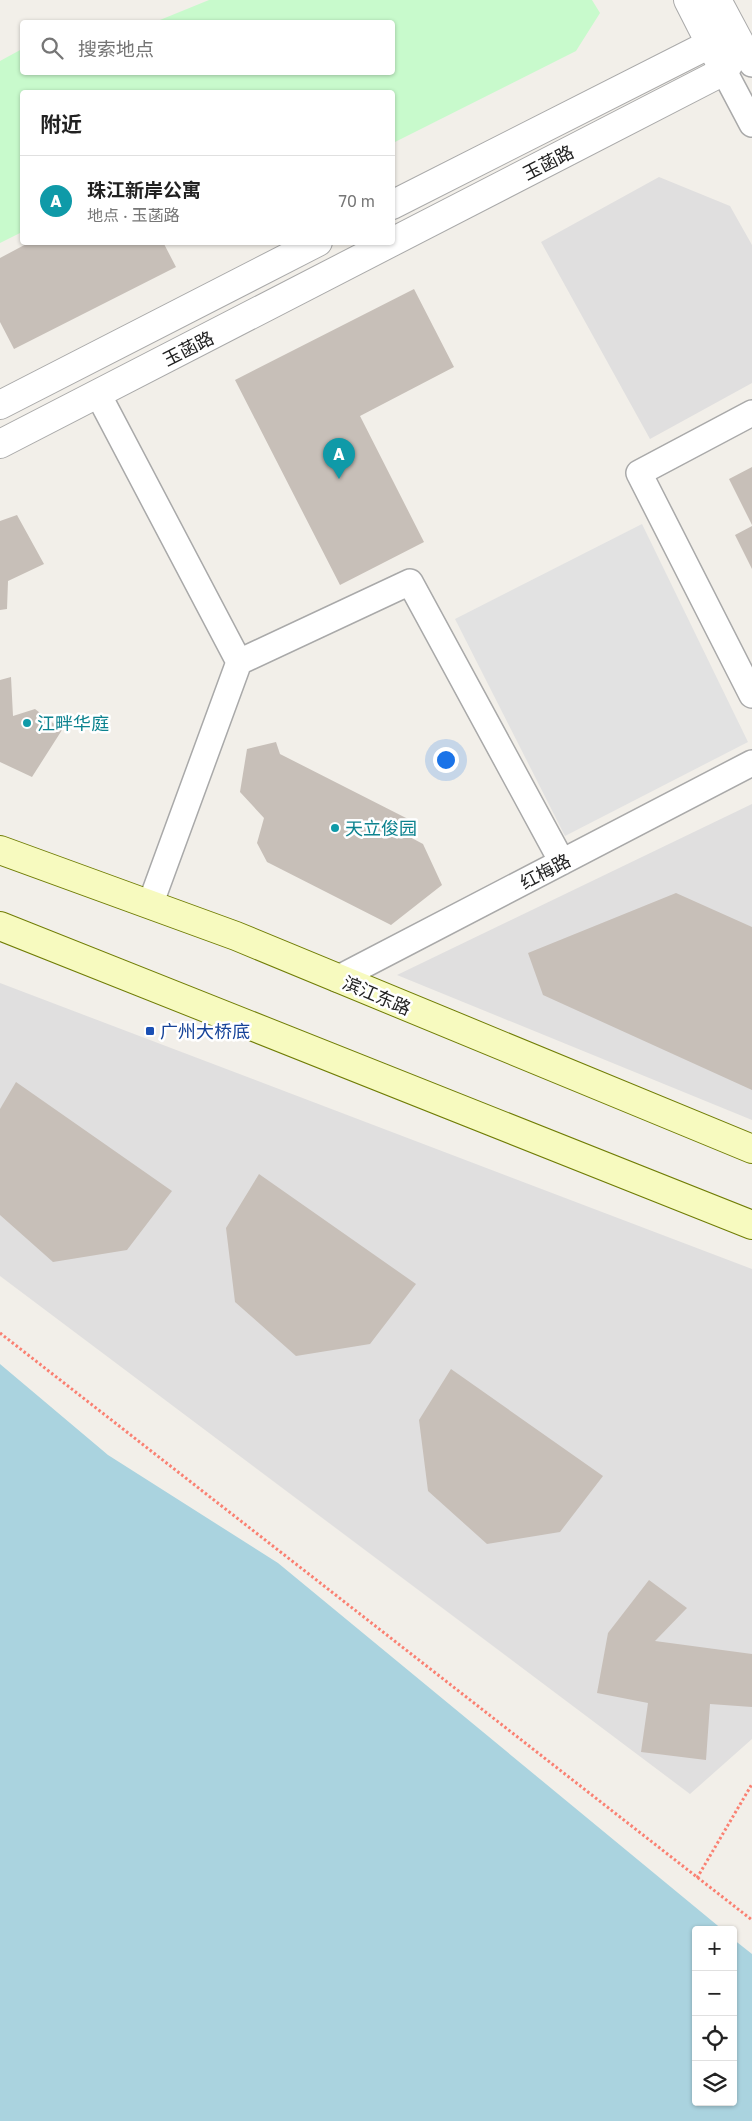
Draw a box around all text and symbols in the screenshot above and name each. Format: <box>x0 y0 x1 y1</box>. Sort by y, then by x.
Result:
search box <box>20 20 395 75</box>
icon: search <box>38 34 66 62</box>
text: 搜索地点 <box>78 37 154 60</box>
text: 附近 <box>40 111 82 137</box>
street label: 玉菡路 <box>519 140 577 184</box>
text: 珠江新岸公寓 <box>87 178 201 201</box>
text: A <box>50 191 62 211</box>
text: 70 m <box>338 191 375 211</box>
text: 地点 · 玉菡路 <box>87 205 180 225</box>
street label: 玉菡路 <box>159 326 217 370</box>
pin: A <box>323 438 355 479</box>
place label: 江畔华庭 <box>37 712 109 734</box>
marker: 江畔华庭 <box>21 717 33 729</box>
your location <box>433 747 459 773</box>
place label: 天立俊园 <box>345 817 417 839</box>
marker: 天立俊园 <box>329 822 341 834</box>
street label: 红梅路 <box>516 849 574 893</box>
street label: 滨江东路 <box>340 971 414 1019</box>
place label: 广州大桥底 <box>160 1020 250 1042</box>
marker: 广州大桥底 <box>144 1025 156 1037</box>
map controls <box>692 1926 737 2106</box>
button: + <box>692 1926 737 1971</box>
button: − <box>692 1971 737 2016</box>
button: locate <box>692 2016 737 2061</box>
button: layers <box>692 2061 737 2106</box>

